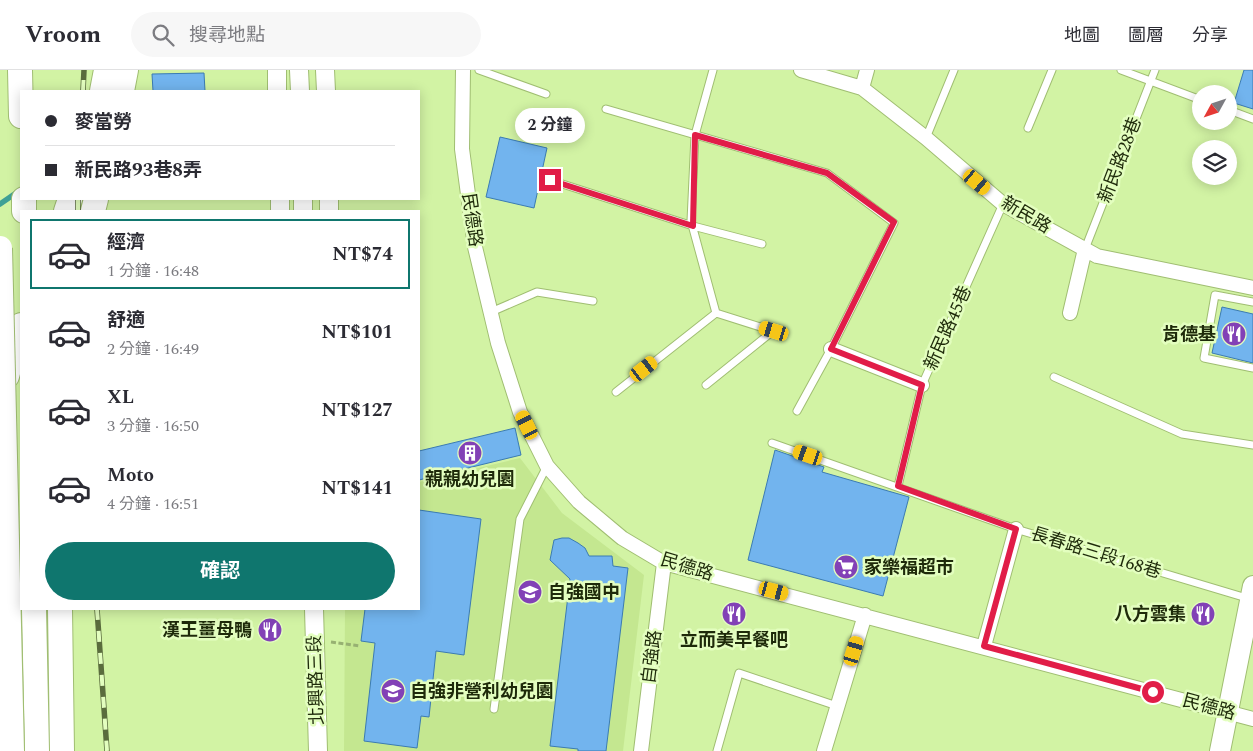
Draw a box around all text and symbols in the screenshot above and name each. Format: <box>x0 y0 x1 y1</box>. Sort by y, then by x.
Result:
search box <box>131 12 481 57</box>
text: Vroom <box>25 17 101 53</box>
icon: search <box>149 21 177 49</box>
text: 搜尋地點 <box>189 21 265 50</box>
text: 地圖 <box>1064 22 1100 49</box>
text: 圖層 <box>1128 22 1164 49</box>
text: 分享 <box>1192 22 1228 49</box>
north arrow <box>1192 85 1238 130</box>
map controls <box>1192 85 1237 185</box>
text: 麥當勞 <box>75 108 132 137</box>
callout: 2 分鐘 <box>515 108 585 142</box>
text: 2 分鐘 <box>528 113 572 137</box>
street label: 新民路28巷 <box>1091 113 1149 207</box>
button: layers <box>1192 140 1237 185</box>
text: 新民路93巷8弄 <box>75 156 202 185</box>
car <box>960 167 993 197</box>
route end <box>539 169 561 191</box>
street label: 新民路 <box>996 190 1056 240</box>
street label: 民德路 <box>455 191 489 249</box>
text: 經濟 <box>107 228 145 257</box>
icon: car <box>47 232 92 277</box>
text: NT$74 <box>332 240 393 269</box>
text: 1 分鐘 · 16:48 <box>107 259 199 283</box>
street label: 新民路45巷 <box>917 281 979 375</box>
text: 舒適 <box>107 306 145 335</box>
icon: car <box>47 310 92 355</box>
text: NT$101 <box>322 318 393 347</box>
car <box>757 319 790 343</box>
place label: 肯德基 <box>1162 321 1216 348</box>
restaurant icon: 肯德基 <box>1221 321 1247 347</box>
text: 2 分鐘 · 16:49 <box>107 337 199 361</box>
car <box>627 354 660 384</box>
text: XL <box>107 383 134 412</box>
icon: car <box>47 388 92 433</box>
text: NT$127 <box>322 396 393 425</box>
car <box>513 408 540 442</box>
text: 3 分鐘 · 16:50 <box>107 414 199 438</box>
building icon: 親親幼兒園 <box>457 440 483 466</box>
car <box>791 443 824 467</box>
text: Moto <box>107 461 154 490</box>
icon: car <box>47 466 92 511</box>
place label: 親親幼兒園 <box>425 466 515 493</box>
text: NT$141 <box>322 474 393 503</box>
text: 4 分鐘 · 16:51 <box>107 492 199 516</box>
street label: 長春路三段168巷 <box>1028 520 1164 586</box>
button: 確認 <box>45 542 395 600</box>
street label: 民德路 <box>657 546 717 588</box>
supermarket icon: 家樂福超市 <box>833 554 859 580</box>
place label: 家樂福超市 <box>864 554 954 581</box>
school or university icon: 自強國中 <box>517 579 543 605</box>
place label: 自強國中 <box>548 579 620 606</box>
car <box>757 580 790 602</box>
restaurant icon: 立而美早餐吧 <box>721 601 747 627</box>
place label: 八方雲集 <box>1114 601 1186 628</box>
restaurant icon: 八方雲集 <box>1190 601 1216 627</box>
place label: 漢王薑母鴨 <box>162 617 252 644</box>
restaurant icon: 漢王薑母鴨 <box>257 617 283 643</box>
place label: 立而美早餐吧 <box>680 627 788 654</box>
street label: 自強路 <box>635 629 669 685</box>
car <box>842 634 865 668</box>
street label: 北興路三段 <box>301 635 331 725</box>
school or university icon: 自強非營利幼兒園 <box>380 678 406 704</box>
place label: 自強非營利幼兒園 <box>410 678 554 705</box>
route start <box>1142 681 1164 703</box>
street label: 民德路 <box>1179 687 1239 727</box>

